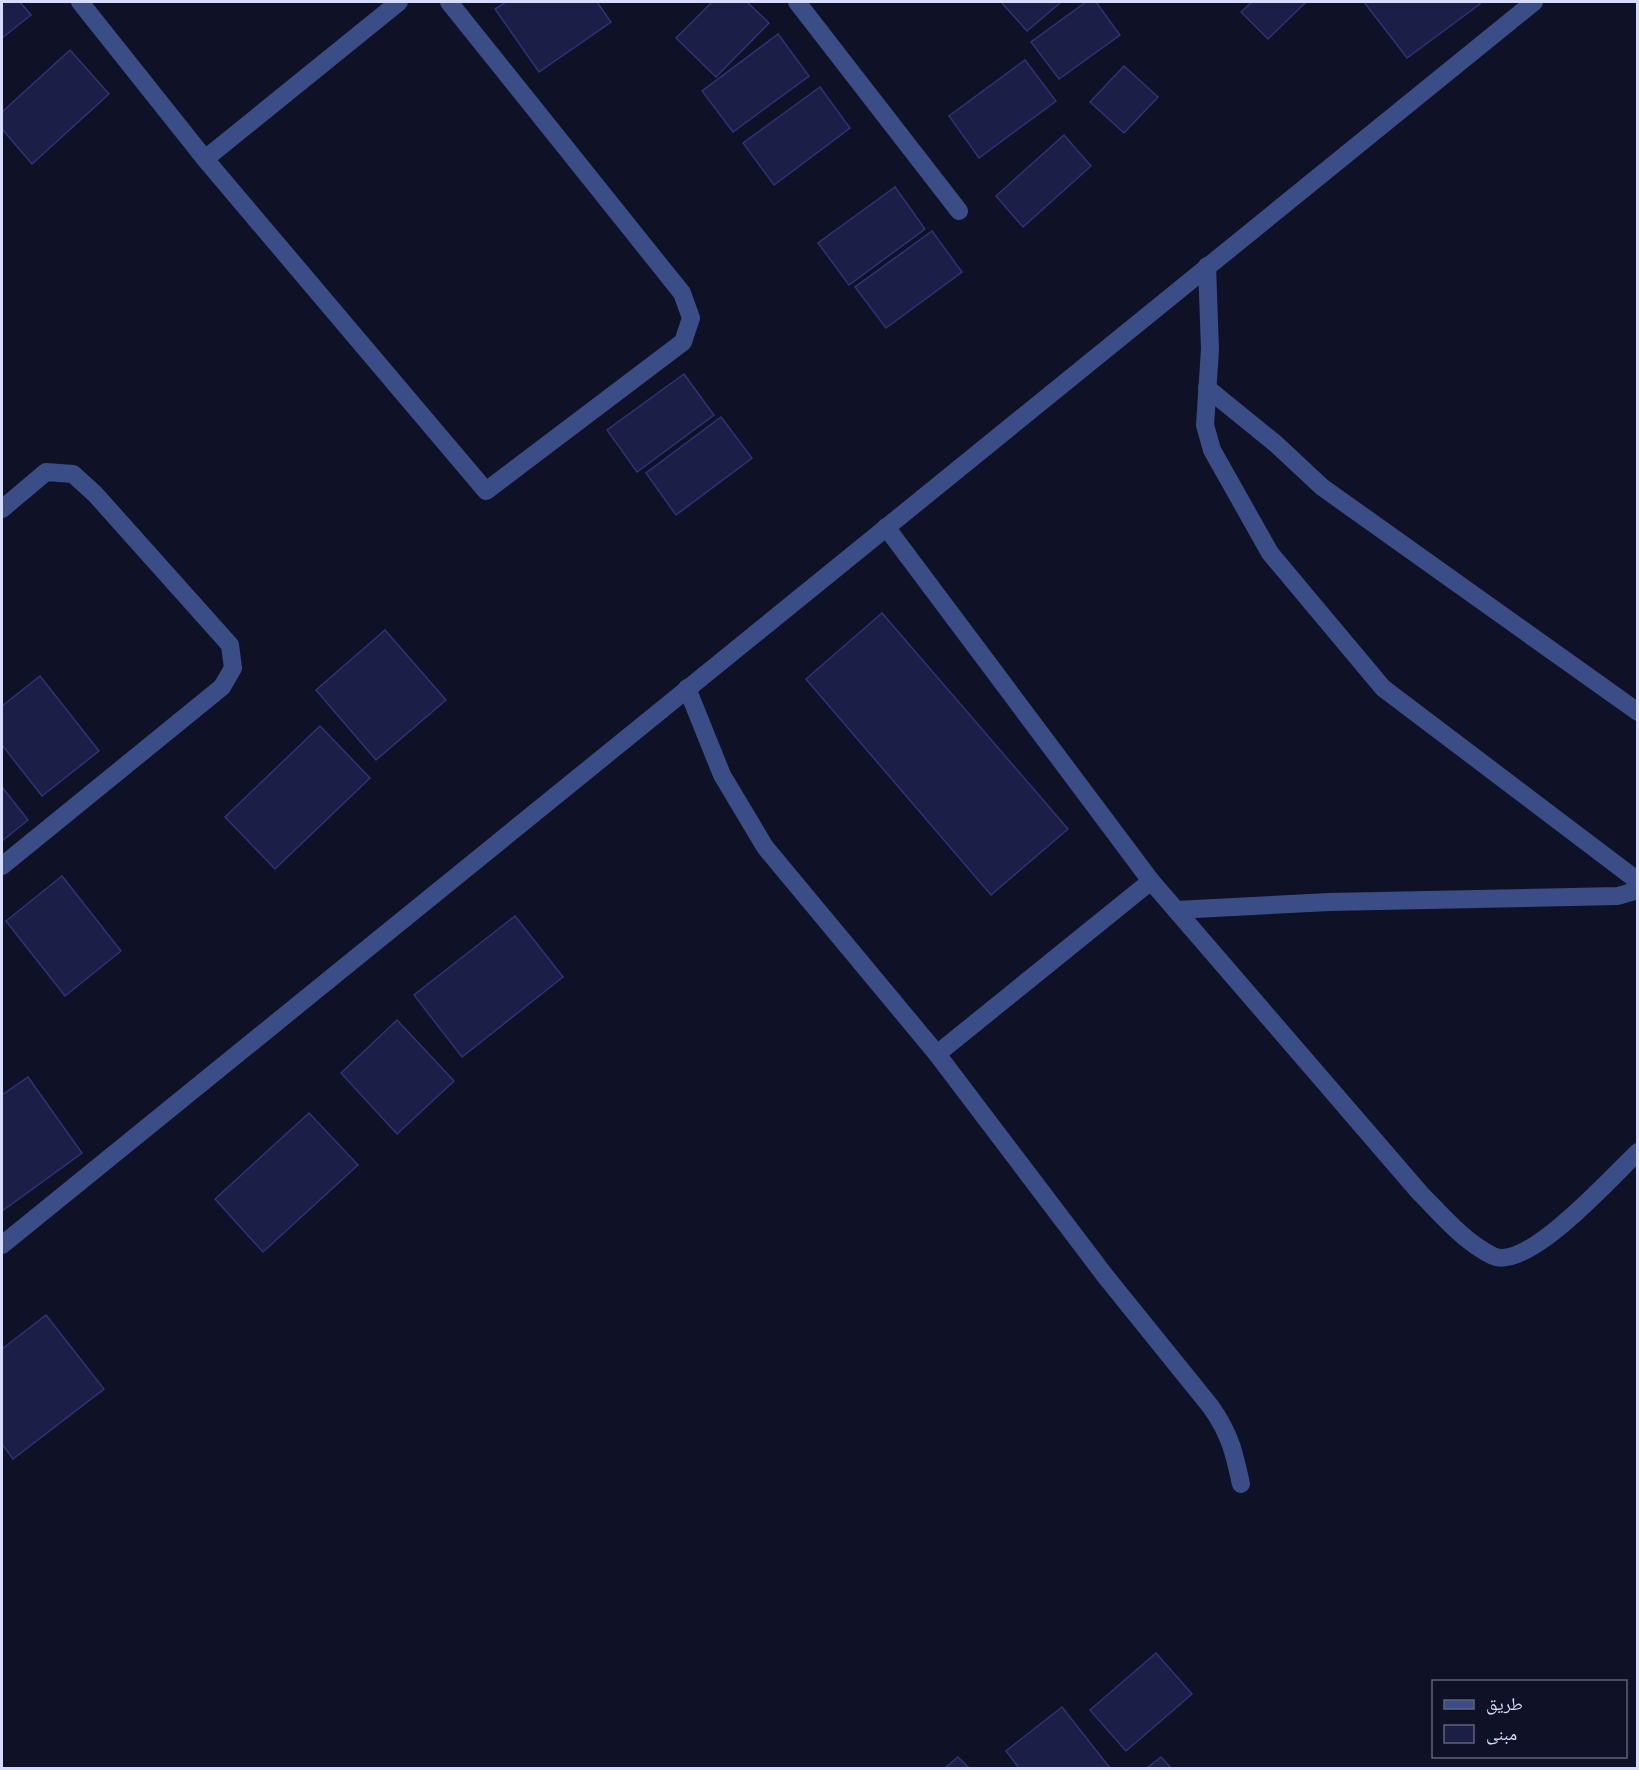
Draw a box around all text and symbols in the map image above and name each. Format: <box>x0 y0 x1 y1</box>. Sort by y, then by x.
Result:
legend <box>1432 1680 1627 1758</box>
text: طريق <box>1486 1693 1523 1715</box>
text: مبنى <box>1486 1723 1517 1745</box>

